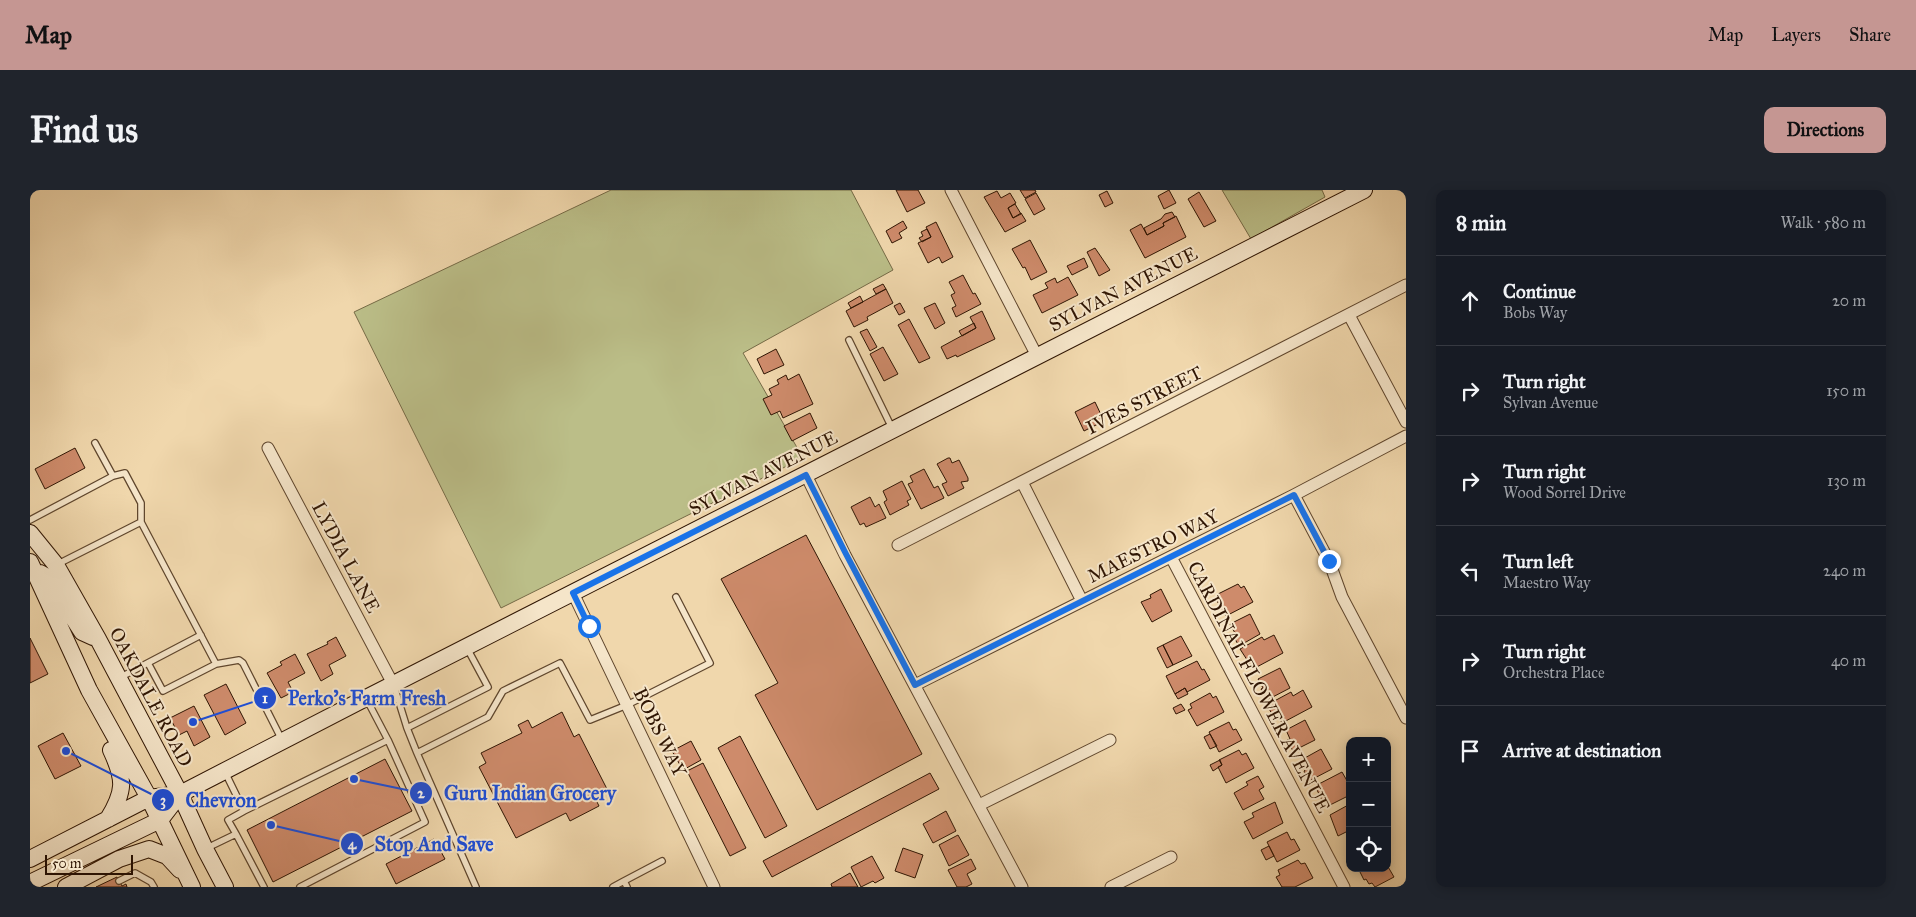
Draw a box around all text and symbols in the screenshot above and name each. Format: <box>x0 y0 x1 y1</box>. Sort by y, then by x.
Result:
text: Map <box>25 20 72 50</box>
text: Map <box>1708 24 1743 46</box>
text: Layers <box>1771 24 1821 46</box>
text: Share <box>1849 24 1891 46</box>
button: Directions <box>1764 107 1886 153</box>
text: Find us <box>30 109 138 152</box>
text: 8 min <box>1456 210 1506 236</box>
text: Walk · 580 m <box>1781 213 1866 232</box>
street label: SYLVAN AVENUE <box>1045 241 1201 336</box>
text: Continue <box>1503 280 1576 303</box>
icon: ahead <box>1456 287 1484 315</box>
text: 20 m <box>1832 291 1866 310</box>
text: Bobs Way <box>1503 303 1567 322</box>
street label: IVES STREET <box>1082 361 1206 439</box>
text: Turn right <box>1503 370 1586 393</box>
icon: right <box>1456 377 1484 405</box>
text: 150 m <box>1826 381 1866 400</box>
text: Sylvan Avenue <box>1503 393 1598 412</box>
street label: SYLVAN AVENUE <box>685 425 841 520</box>
text: Turn right <box>1503 460 1586 483</box>
icon: right <box>1456 467 1484 495</box>
text: 130 m <box>1827 471 1866 490</box>
text: Wood Sorrel Drive <box>1503 483 1626 502</box>
street label: LYDIA LANE <box>307 497 385 617</box>
street label: MAESTRO WAY <box>1084 504 1223 588</box>
route end <box>1318 550 1341 573</box>
text: Turn left <box>1503 550 1573 573</box>
street label: CARDINAL FLOWER AVENUE <box>1183 557 1335 817</box>
icon: left <box>1456 557 1484 585</box>
text: 240 m <box>1823 561 1866 580</box>
text: Maestro Way <box>1503 573 1590 592</box>
route start <box>578 615 601 638</box>
street label: OAKDALE ROAD <box>105 623 197 771</box>
text: Turn right <box>1503 640 1586 663</box>
icon: right <box>1456 647 1484 675</box>
text: 40 m <box>1831 651 1866 670</box>
text: Orchestra Place <box>1503 663 1605 682</box>
callout: Perko's Farm Fresh <box>252 681 456 716</box>
street label: BOBS WAY <box>629 684 692 781</box>
text: Perko's Farm Fresh <box>288 686 447 710</box>
text: 1 <box>262 689 268 707</box>
map controls <box>1346 737 1391 872</box>
button: + <box>1346 737 1391 782</box>
icon: arrive <box>1456 737 1484 765</box>
text: Arrive at destination <box>1503 739 1661 762</box>
callout: Guru Indian Grocery <box>409 776 626 811</box>
text: Guru Indian Grocery <box>444 781 618 806</box>
callout: Chevron <box>151 782 267 817</box>
button: − <box>1346 782 1391 827</box>
text: 2 <box>417 784 425 802</box>
text: Chevron <box>185 788 257 812</box>
text: 3 <box>160 791 166 810</box>
callout: Stop And Save <box>339 826 503 861</box>
button: locate <box>1346 827 1391 872</box>
text: Stop And Save <box>374 832 494 857</box>
text: 4 <box>348 835 357 854</box>
scale bar <box>45 852 132 875</box>
text: 50 m <box>52 855 81 872</box>

